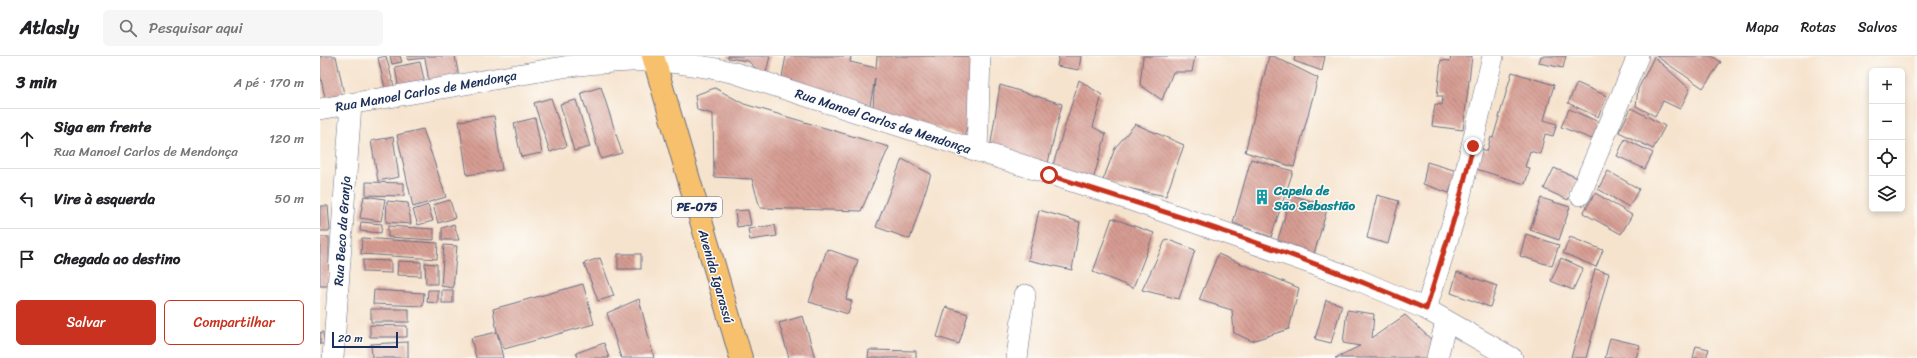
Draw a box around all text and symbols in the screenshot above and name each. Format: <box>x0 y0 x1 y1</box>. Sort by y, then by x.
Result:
search box <box>103 10 383 46</box>
text: Atlasly <box>20 11 79 44</box>
text: Pesquisar aqui <box>149 15 243 41</box>
text: Mapa <box>1746 15 1779 40</box>
text: Rotas <box>1801 15 1836 40</box>
text: Salvos <box>1858 15 1897 40</box>
icon: search <box>117 17 139 39</box>
street label: Rua Manoel Carlos de Mendonça <box>334 64 519 118</box>
text: 3 min <box>16 67 57 97</box>
map controls <box>1869 68 1905 212</box>
button: + <box>1869 68 1905 104</box>
text: A pé · 170 m <box>234 71 304 94</box>
street label: Rua Manoel Carlos de Mendonça <box>792 82 974 160</box>
button: − <box>1869 104 1905 140</box>
text: Siga em frente <box>54 114 151 140</box>
text: 120 m <box>269 127 304 150</box>
icon: ahead <box>16 128 38 150</box>
route end <box>1464 137 1482 155</box>
text: Rua Manoel Carlos de Mendonça <box>54 140 238 163</box>
button: locate <box>1869 140 1905 176</box>
route start <box>1040 166 1058 184</box>
street label: Rua Beco da Granja <box>327 175 357 287</box>
button: layers <box>1869 176 1905 212</box>
place label: Capela de São Sebastião <box>1273 179 1356 217</box>
text: Vire à esquerda <box>54 186 155 212</box>
text: 50 m <box>274 187 304 210</box>
icon: left <box>16 188 38 210</box>
building icon: Capela de São Sebastião <box>1253 188 1271 206</box>
road number: PE-075 <box>672 197 722 217</box>
street label: Avenida Igarassú <box>691 225 740 326</box>
text: Chegada ao destino <box>54 246 180 272</box>
icon: arrive <box>16 248 38 270</box>
button: Salvar <box>16 300 156 345</box>
button: Compartilhar <box>164 300 304 345</box>
text: 20 m <box>338 329 363 348</box>
scale bar <box>332 330 398 349</box>

